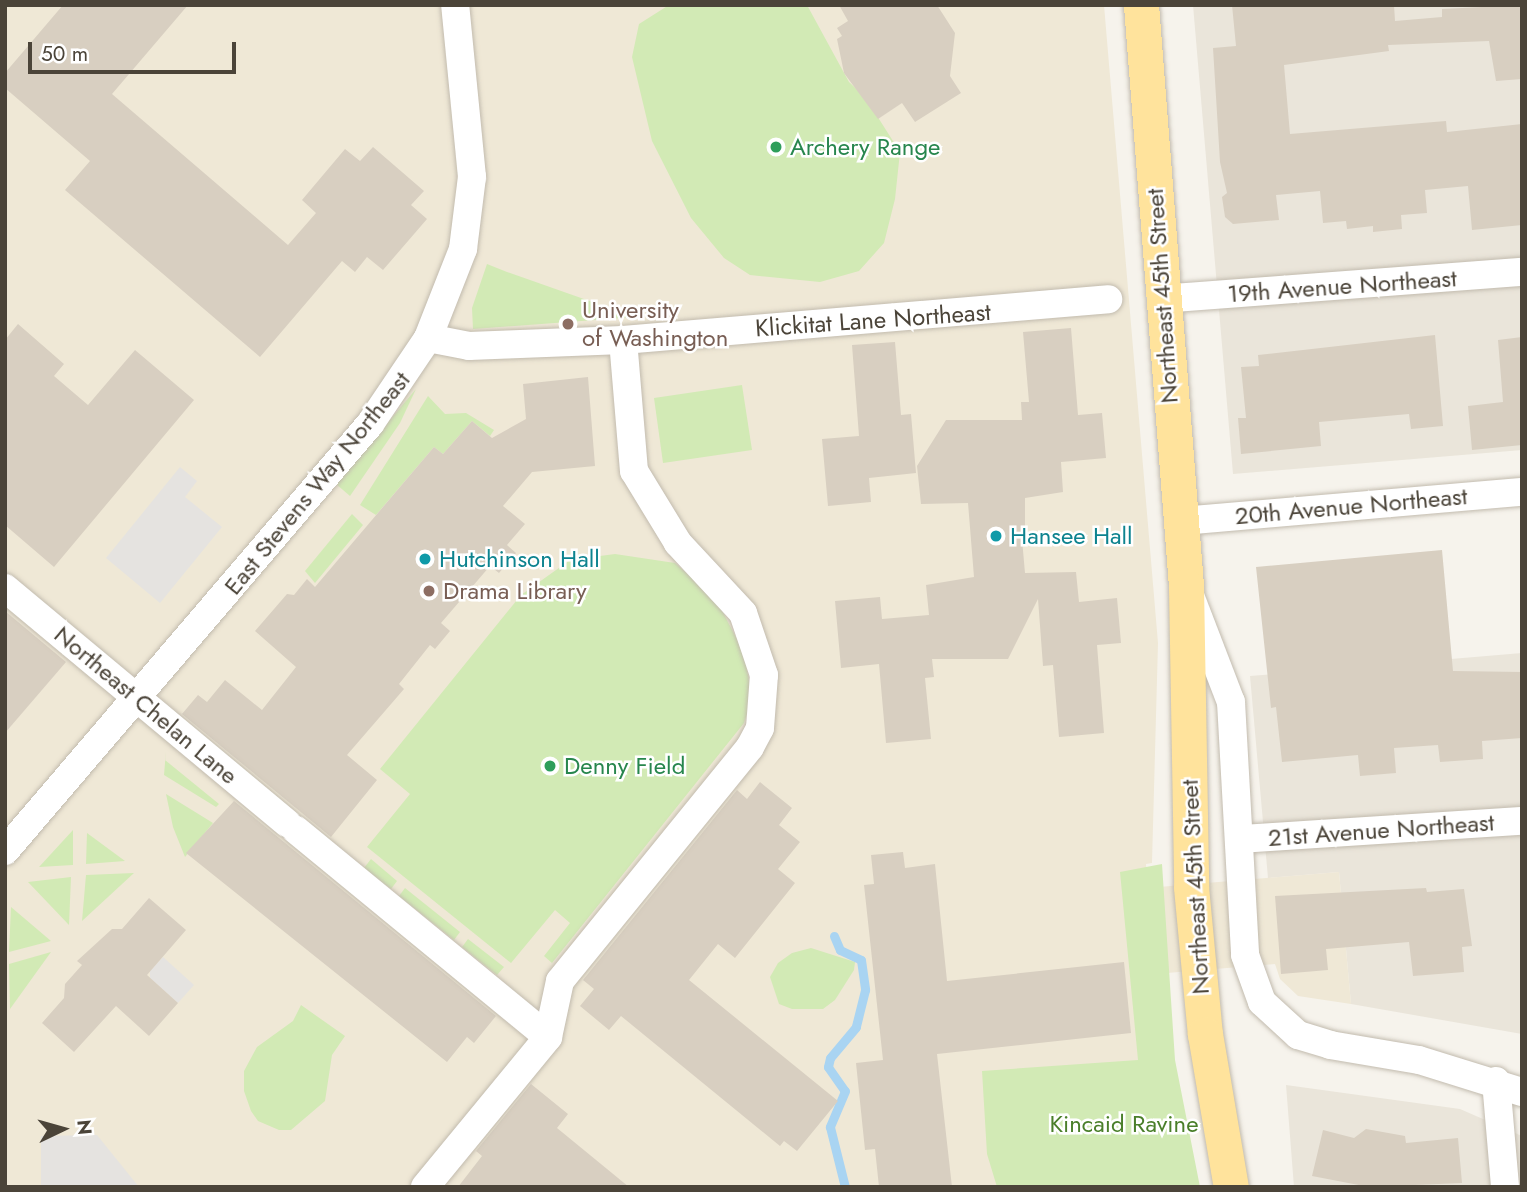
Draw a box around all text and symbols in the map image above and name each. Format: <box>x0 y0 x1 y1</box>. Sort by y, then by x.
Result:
scale bar <box>32 28 240 72</box>
text: 50 m <box>41 39 88 69</box>
place label: Archery Range <box>790 133 940 161</box>
marker: Archery Range <box>768 139 784 155</box>
street label: Northeast 45th Street <box>1140 188 1184 404</box>
street label: 19th Avenue Northeast <box>1226 264 1458 308</box>
place label: University of Washington <box>582 296 728 352</box>
street label: Klickitat Lane Northeast <box>754 297 992 343</box>
marker: University of Washington <box>560 316 576 332</box>
street label: East Stevens Way Northeast <box>218 366 416 600</box>
street label: 20th Avenue Northeast <box>1234 481 1468 531</box>
place label: Hansee Hall <box>1010 522 1133 550</box>
marker: Hansee Hall <box>988 528 1004 544</box>
place label: Hutchinson Hall <box>439 545 600 573</box>
marker: Hutchinson Hall <box>417 551 433 567</box>
place label: Drama Library <box>443 577 587 605</box>
marker: Drama Library <box>421 583 437 599</box>
street label: Northeast Chelan Lane <box>48 620 244 790</box>
place label: Denny Field <box>564 752 685 780</box>
marker: Denny Field <box>542 758 558 774</box>
street label: Northeast 45th Street <box>1175 779 1215 995</box>
street label: 21st Avenue Northeast <box>1267 808 1495 852</box>
north arrow <box>28 1094 98 1164</box>
park label: Kincaid Ravine <box>1049 1110 1199 1138</box>
text: N <box>70 1118 99 1136</box>

